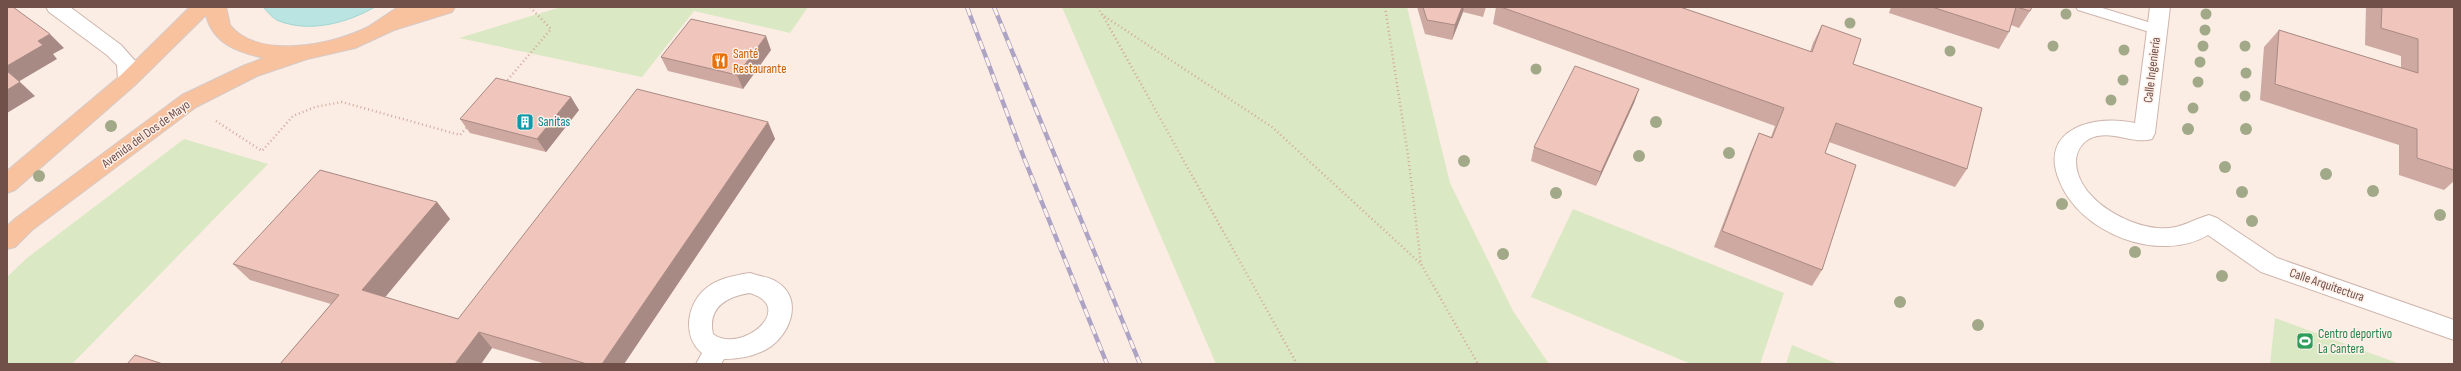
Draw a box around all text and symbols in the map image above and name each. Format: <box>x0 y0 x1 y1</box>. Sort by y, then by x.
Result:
street label: Calle Ingeniería <box>2140 36 2164 104</box>
place label: Santé Restaurante <box>733 46 786 77</box>
restaurant icon: Santé Restaurante <box>710 51 730 71</box>
street label: Avenida del Dos de Mayo <box>98 97 193 172</box>
building icon: Sanitas <box>515 112 535 132</box>
place label: Sanitas <box>538 114 570 130</box>
street label: Calle Arquitectura <box>2288 265 2366 305</box>
place label: Centro deportivo La Cantera <box>2318 326 2392 357</box>
sports icon: Centro deportivo La Cantera <box>2295 331 2315 351</box>

